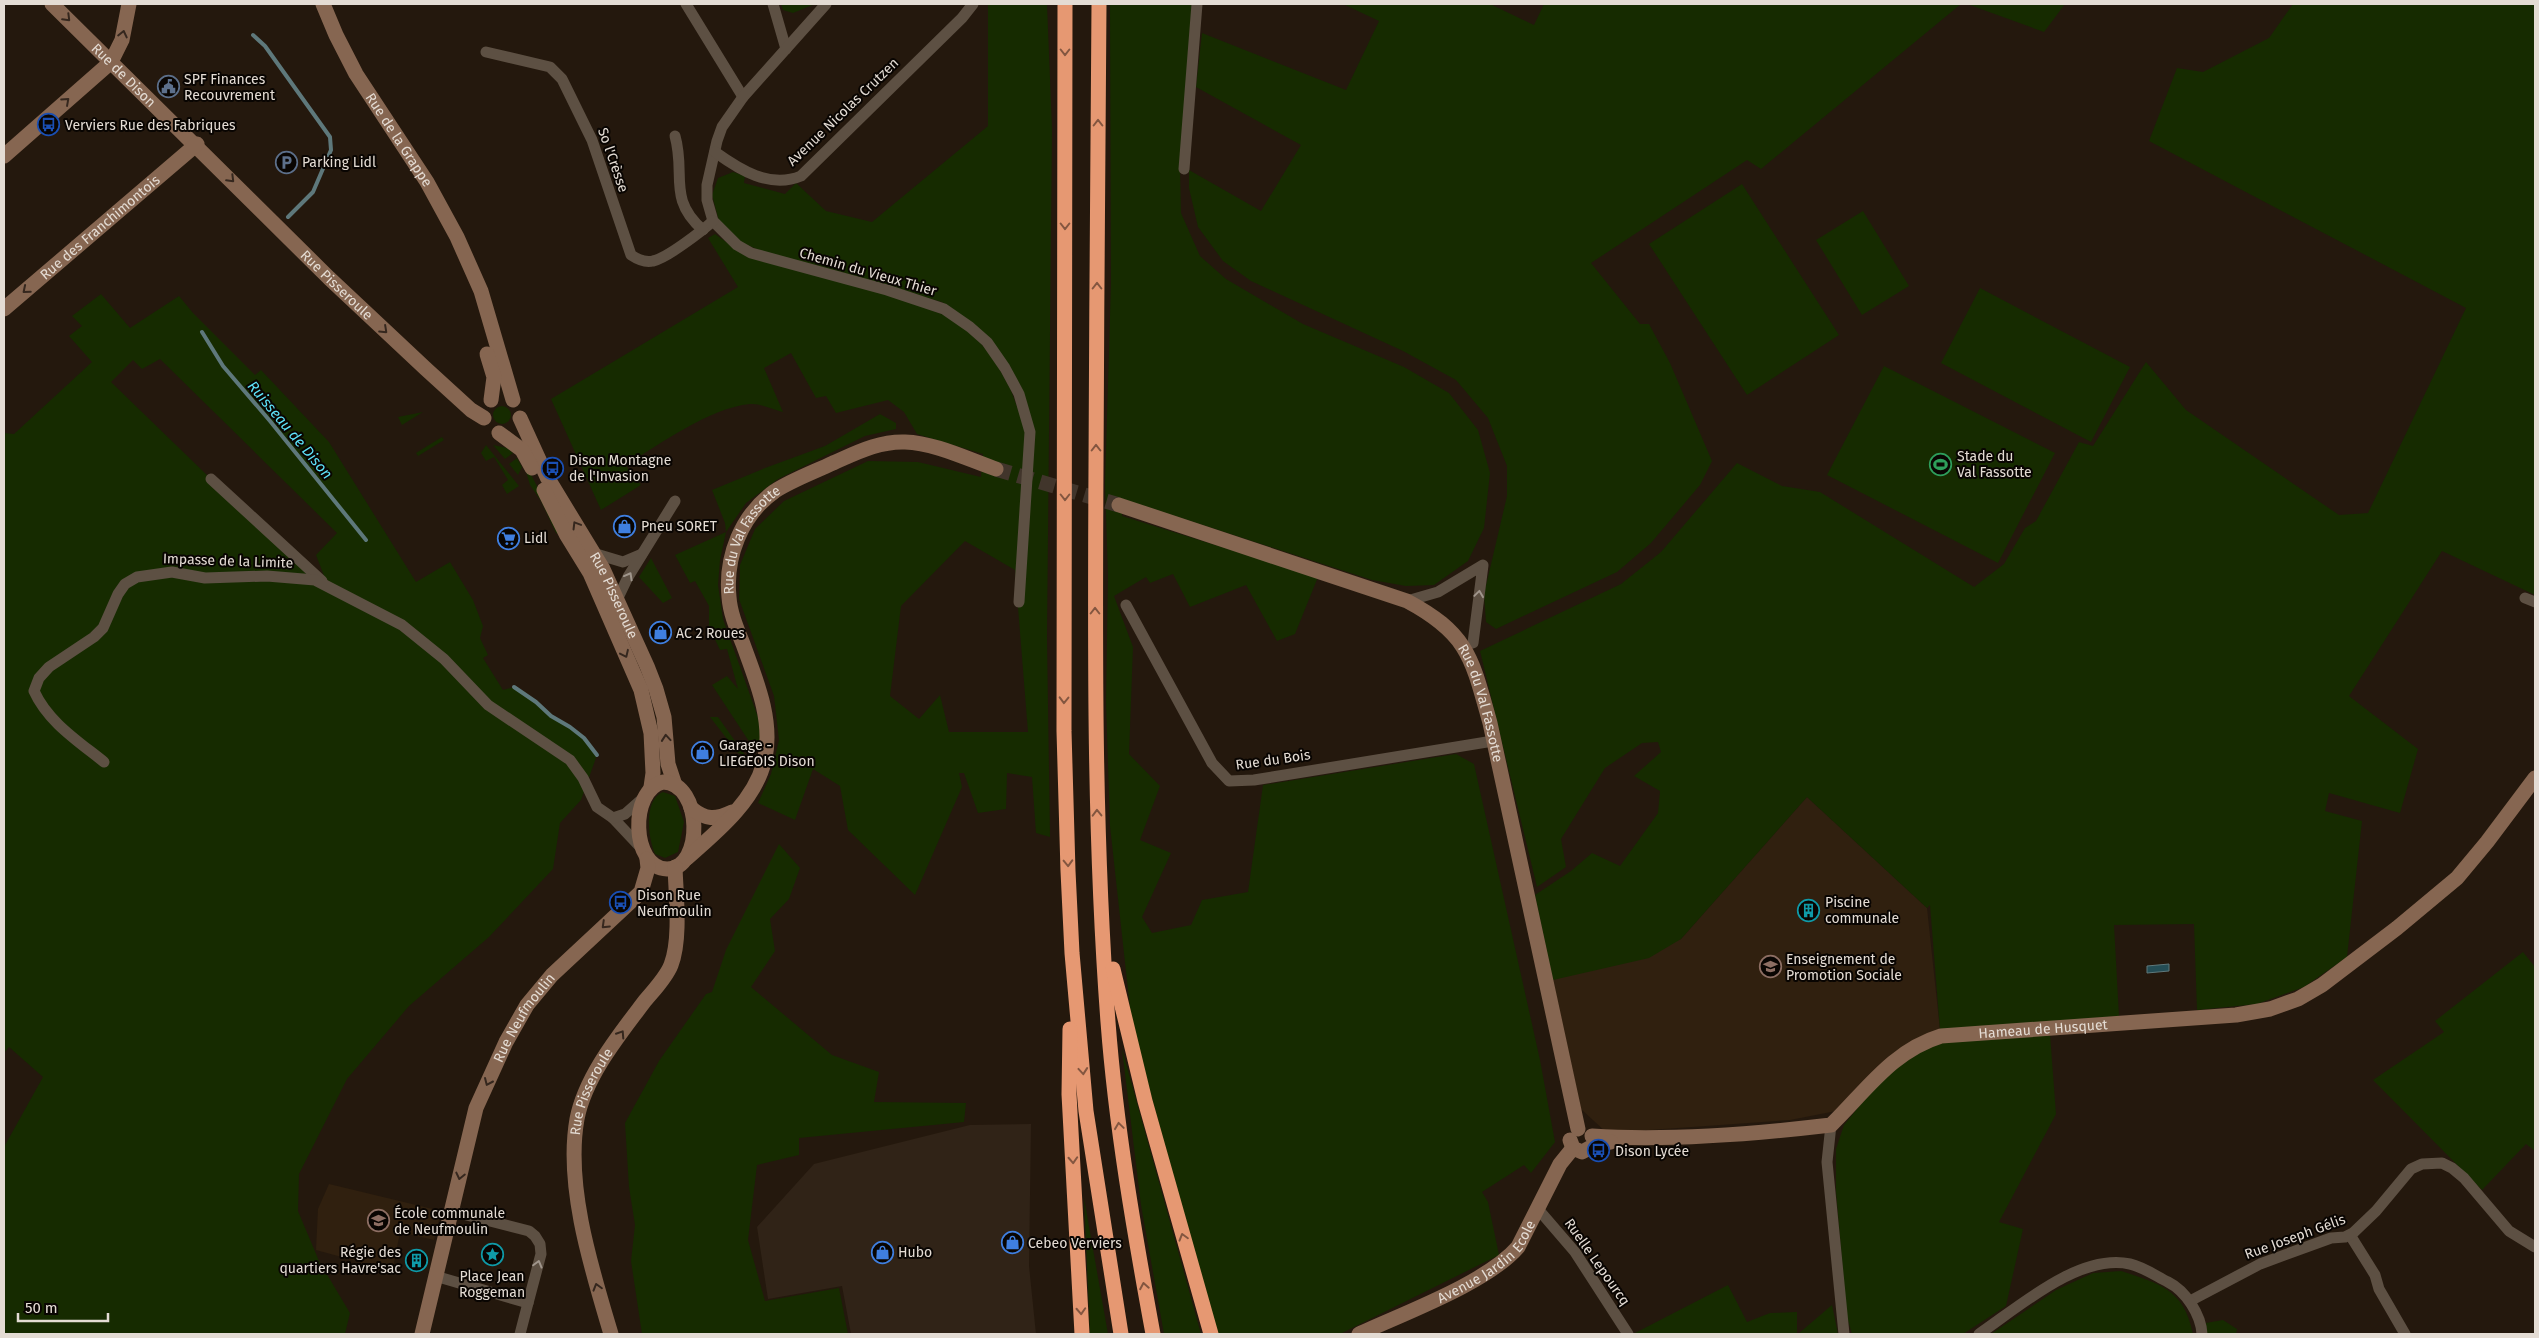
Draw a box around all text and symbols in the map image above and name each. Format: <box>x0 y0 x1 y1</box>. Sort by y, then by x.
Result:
one-way arrow <box>61 12 70 21</box>
one-way arrow <box>117 29 128 38</box>
street label: Rue de Dison <box>88 40 160 110</box>
one-way arrow <box>1060 49 1070 57</box>
street label: Avenue Nicolas Crutzen <box>784 54 902 170</box>
place label: SPF Finances Recouvrement <box>184 71 276 104</box>
public building icon: SPF Finances Recouvrement <box>156 75 180 99</box>
street label: Rue de la Grappe <box>362 90 436 190</box>
one-way arrow <box>61 98 70 107</box>
bus stop icon: Verviers Rue des Fabriques <box>37 113 61 137</box>
place label: Verviers Rue des Fabriques <box>65 117 236 134</box>
one-way arrow <box>1093 119 1103 127</box>
street label: So l'Crèsse <box>594 125 632 195</box>
parking icon: Parking Lidl <box>274 150 298 174</box>
place label: Parking Lidl <box>302 154 376 171</box>
street label: Rue des Franchimontois <box>36 171 164 283</box>
one-way arrow <box>225 173 234 182</box>
one-way arrow <box>1060 222 1070 230</box>
street label: Chemin du Vieux Thier <box>797 244 939 300</box>
street label: Rue Pisseroule <box>297 246 377 323</box>
one-way arrow <box>1092 282 1102 290</box>
one-way arrow <box>23 284 32 293</box>
one-way arrow <box>378 324 387 333</box>
water label: Ruisseau de Dison <box>244 377 336 483</box>
one-way arrow <box>1091 444 1101 452</box>
place label: Stade du Val Fassotte <box>1957 448 2032 481</box>
place label: Dison Montagne de l'Invasion <box>569 452 671 485</box>
sports icon: Stade du Val Fassotte <box>1929 452 1953 476</box>
bus stop icon: Dison Montagne de l'Invasion <box>541 456 565 480</box>
street label: Rue du Val Fassotte <box>720 481 783 595</box>
one-way arrow <box>1060 493 1070 501</box>
shop icon: Pneu SORET <box>613 514 637 538</box>
place label: Pneu SORET <box>641 518 718 535</box>
one-way arrow <box>573 522 583 531</box>
supermarket icon: Lidl <box>496 526 520 550</box>
place label: Lidl <box>524 530 547 547</box>
street label: Rue Pisseroule <box>586 549 642 641</box>
street label: Impasse de la Limite <box>163 550 293 572</box>
one-way arrow <box>623 573 633 582</box>
one-way arrow <box>1473 590 1484 598</box>
one-way arrow <box>1090 607 1100 614</box>
shop icon: AC 2 Roues <box>648 621 672 645</box>
place label: AC 2 Roues <box>676 625 745 642</box>
street label: Rue du Val Fassotte <box>1454 641 1507 764</box>
one-way arrow <box>619 649 630 658</box>
one-way arrow <box>1059 696 1070 704</box>
one-way arrow <box>660 734 671 742</box>
place label: Garage - LIEGEOIS Dison <box>719 737 815 770</box>
shop icon: Garage - LIEGEOIS Dison <box>691 741 715 765</box>
street label: Rue du Bois <box>1234 746 1312 774</box>
one-way arrow <box>1092 808 1103 816</box>
one-way arrow <box>1063 859 1073 867</box>
place label: Dison Rue Neufmoulin <box>637 887 712 920</box>
bus stop icon: Dison Rue Neufmoulin <box>609 891 633 915</box>
place label: Piscine communale <box>1825 894 1899 927</box>
building icon: Piscine communale <box>1797 898 1821 922</box>
one-way arrow <box>601 920 610 929</box>
place label: Enseignement de Promotion Sociale <box>1786 951 1902 984</box>
school or university icon: Enseignement de Promotion Sociale <box>1758 955 1782 979</box>
street label: Rue Neufmoulin <box>489 970 558 1065</box>
street label: Hameau de Husquet <box>1978 1016 2109 1042</box>
one-way arrow <box>615 1030 625 1039</box>
street label: Rue Pisseroule <box>566 1045 616 1136</box>
one-way arrow <box>1077 1067 1088 1075</box>
one-way arrow <box>484 1077 494 1086</box>
one-way arrow <box>1115 1121 1125 1130</box>
bus stop icon: Dison Lycée <box>1587 1139 1611 1163</box>
place label: Dison Lycée <box>1615 1143 1689 1160</box>
one-way arrow <box>1067 1157 1078 1165</box>
one-way arrow <box>455 1172 466 1181</box>
place label: École communale de Neufmoulin <box>394 1204 505 1238</box>
school or university icon: École communale de Neufmoulin <box>366 1209 390 1233</box>
street label: Rue Joseph Gélis <box>2242 1211 2348 1263</box>
street label: Ruelle Lepourcq <box>1561 1215 1633 1309</box>
street label: Avenue Jardin Ecole <box>1434 1217 1539 1307</box>
shop icon: Cebeo Verviers <box>1000 1231 1024 1255</box>
one-way arrow <box>1179 1233 1189 1241</box>
place label: Cebeo Verviers <box>1028 1235 1122 1252</box>
shop icon: Hubo <box>870 1240 894 1264</box>
place icon: Place Jean Roggeman <box>480 1242 504 1266</box>
place label: Régie des quartiers Havre'sac <box>279 1244 401 1277</box>
place label: Hubo <box>898 1244 932 1261</box>
building icon: Régie des quartiers Havre'sac <box>405 1248 429 1272</box>
one-way arrow <box>532 1259 543 1268</box>
place label: Place Jean Roggeman <box>459 1268 525 1301</box>
one-way arrow <box>1139 1282 1150 1291</box>
one-way arrow <box>593 1284 603 1292</box>
scale bar <box>18 1290 108 1322</box>
text: 50 m <box>25 1299 58 1317</box>
one-way arrow <box>1076 1307 1087 1315</box>

